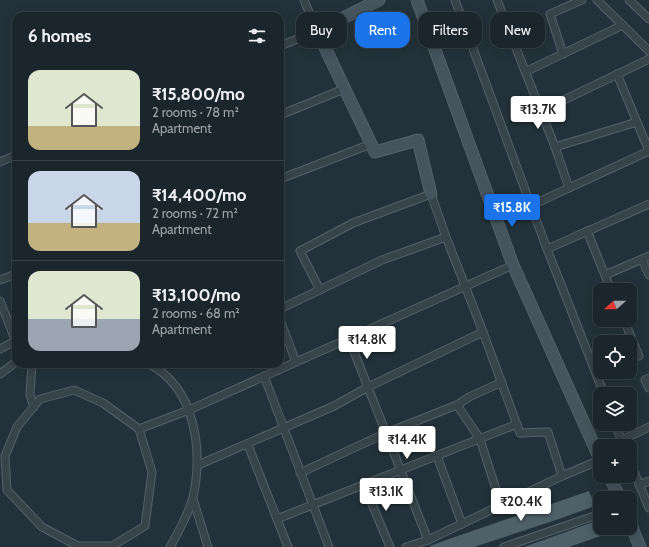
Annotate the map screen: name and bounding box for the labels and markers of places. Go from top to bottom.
pin: ₹13.7K [505,96,571,130]
pin: ₹15.8K [479,194,545,228]
pin: ₹14.8K [334,326,400,360]
pin: ₹14.4K [374,426,440,460]
pin: ₹13.1K [353,478,419,512]
pin: ₹20.4K [488,488,554,522]

